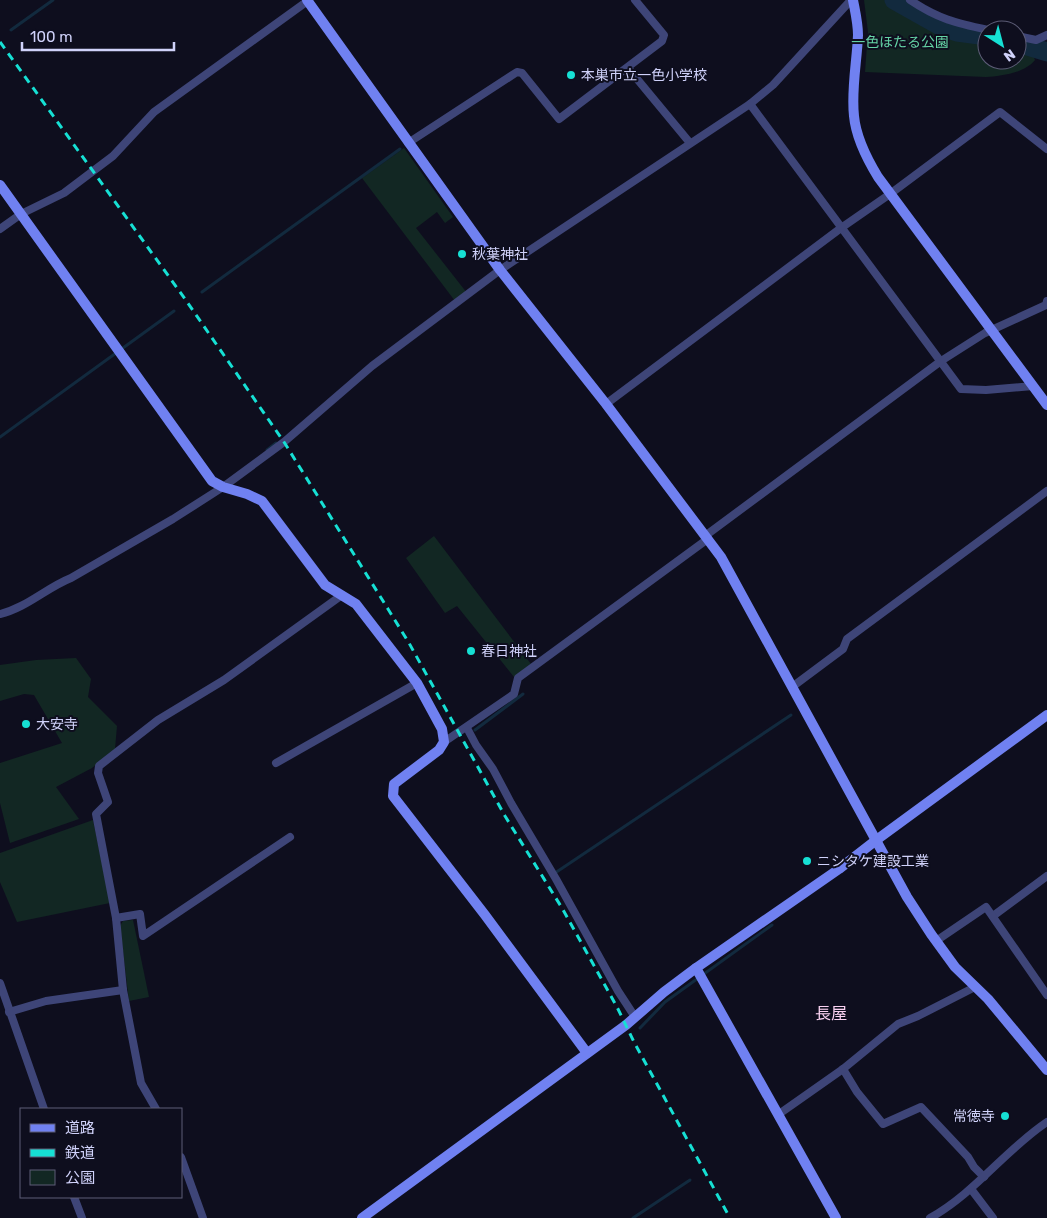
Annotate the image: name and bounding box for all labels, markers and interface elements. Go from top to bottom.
scale bar [22,20,175,52]
north arrow [977,20,1027,70]
text: 100 m [30,28,72,46]
park label: 一色ほたる公園 [851,34,949,51]
text: N [1000,45,1018,65]
place label: 本巣市立一色小学校 [581,67,707,84]
marker: 本巣市立一色小学校 [565,69,577,81]
place label: 秋葉神社 [472,246,528,263]
marker: 秋葉神社 [456,248,468,260]
place label: 春日神社 [481,643,537,660]
marker: 春日神社 [465,645,477,657]
place label: 大安寺 [36,716,78,733]
marker: 大安寺 [20,718,32,730]
place label: ニシタケ建設工業 [817,853,929,870]
marker: ニシタケ建設工業 [801,855,813,867]
district label: 長屋 [815,1004,847,1023]
legend [20,1108,182,1198]
place label: 常徳寺 [953,1108,995,1125]
marker: 常徳寺 [999,1110,1011,1122]
text: 道路 [65,1119,95,1137]
text: 鉄道 [65,1144,95,1162]
text: 公園 [65,1169,95,1187]

